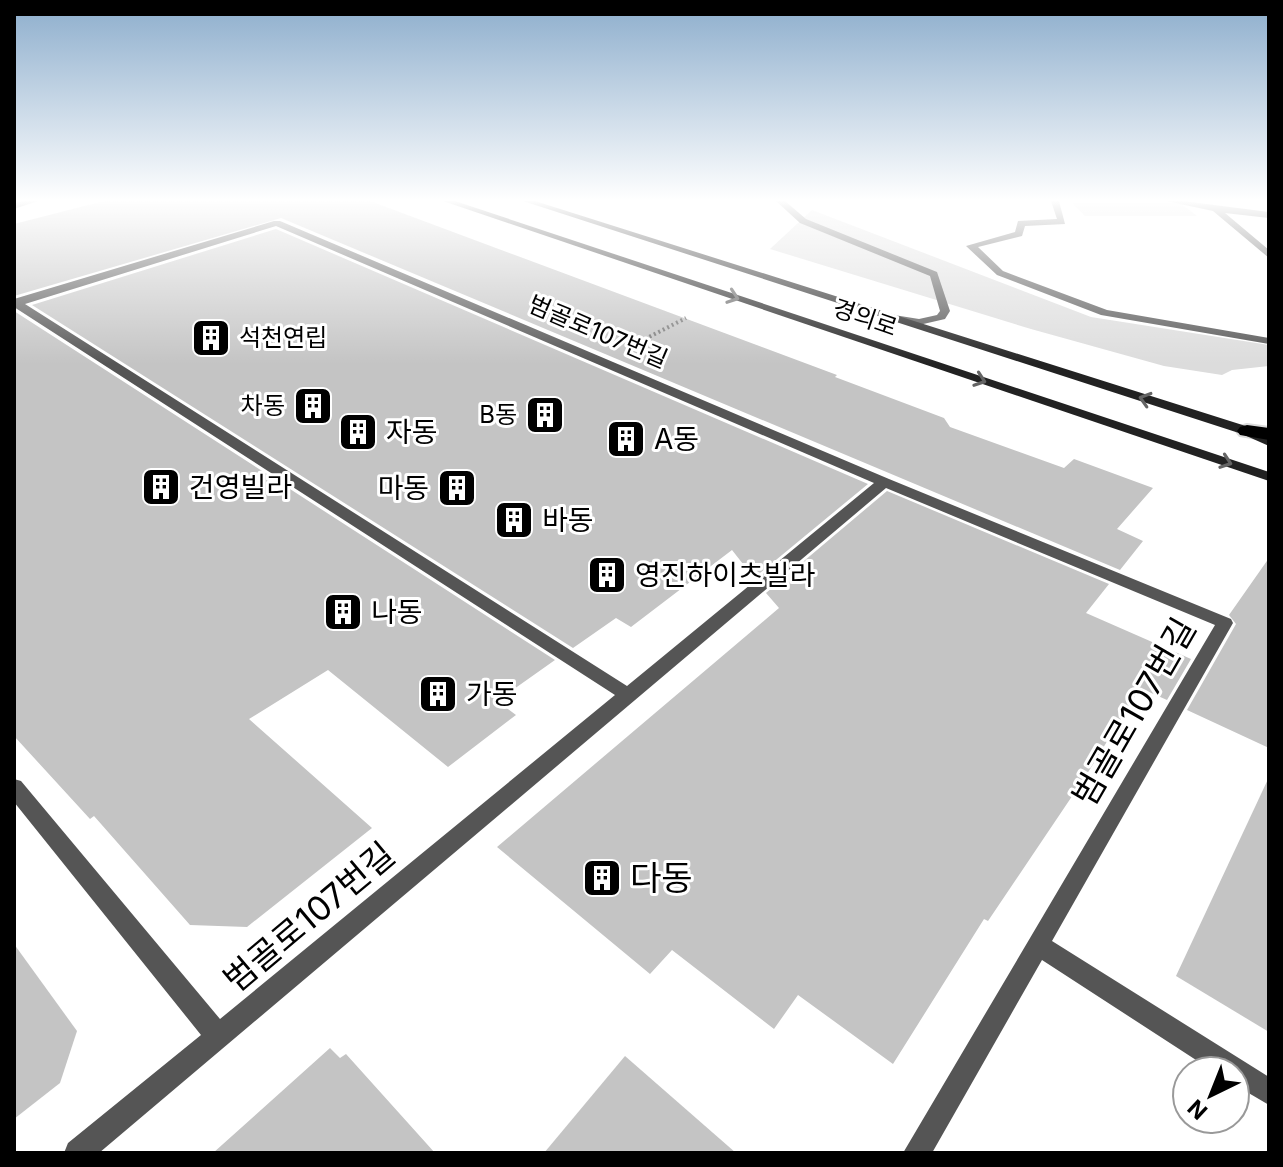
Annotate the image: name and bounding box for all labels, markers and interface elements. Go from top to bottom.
one-way arrow [726,287,740,303]
street label: 범골로107번길 [524,289,672,374]
street label: 경의로 [829,293,901,342]
building icon: 석천연립 [190,317,232,359]
place label: 석천연립 [239,323,327,352]
one-way arrow [972,370,986,386]
building icon: 차동 [292,385,334,427]
place label: 차동 [241,391,285,420]
one-way arrow [1139,393,1153,409]
building icon: B동 [524,394,566,436]
place label: B동 [479,400,517,429]
building icon: 자동 [337,411,379,453]
place label: 자동 [386,415,438,449]
building icon: A동 [605,418,647,460]
place label: A동 [654,422,699,456]
one-way arrow [1219,453,1233,469]
building icon: 건영빌라 [140,466,182,508]
building icon: 마동 [436,467,478,509]
place label: 건영빌라 [189,470,292,504]
place label: 마동 [377,471,429,505]
building icon: 바동 [493,499,535,541]
place label: 바동 [542,503,594,537]
building icon: 영진하이츠빌라 [586,554,628,596]
place label: 영진하이츠빌라 [635,558,816,592]
building icon: 나동 [322,591,364,633]
place label: 나동 [371,595,423,629]
street label: 범골로107번길 [1063,610,1204,813]
building icon: 가동 [417,673,459,715]
place label: 가동 [466,677,518,711]
street label: 범골로107번길 [215,833,402,1000]
building icon: 다동 [581,857,623,899]
place label: 다동 [630,857,693,898]
north arrow [1171,1055,1251,1135]
text: N [1182,1094,1212,1125]

